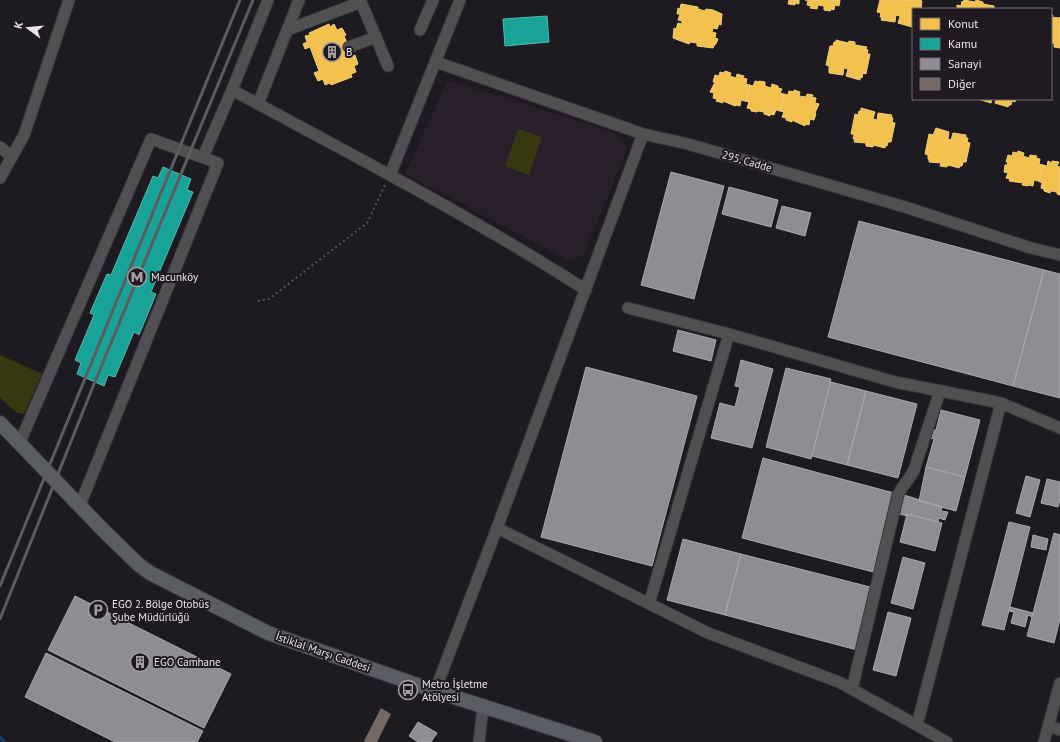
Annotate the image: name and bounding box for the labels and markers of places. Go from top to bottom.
building icon: B [321,41,343,63]
place label: B [346,45,352,59]
metro station icon: Macunköy [126,266,148,288]
place label: Macunköy [151,270,199,284]
place label: EGO 2. Bölge Otobüs Şube Müdürlüğü [112,597,209,624]
parking icon: EGO 2. Bölge Otobüs Şube Müdürlüğü [87,599,109,621]
building icon: EGO Camhane [129,651,151,673]
place label: EGO Camhane [154,655,221,669]
place label: Metro İşletme Atölyesi [422,677,488,704]
bus stop icon: Metro İşletme Atölyesi [397,679,419,701]

